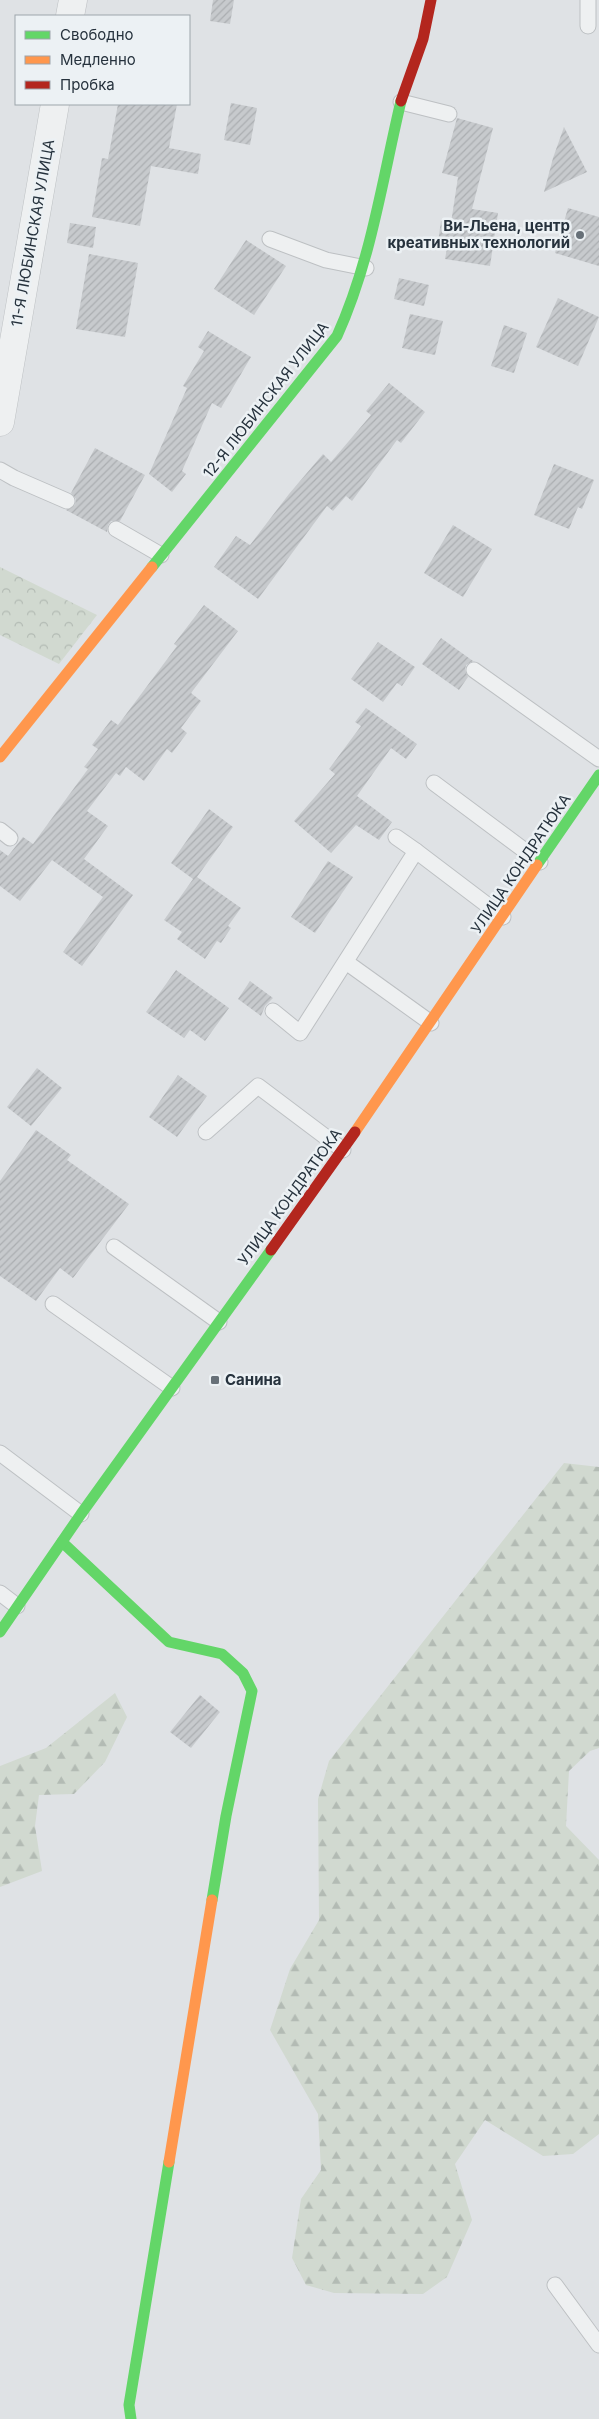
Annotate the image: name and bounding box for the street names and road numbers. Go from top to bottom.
street label: 11-Я ЛЮБИНСКАЯ УЛИЦА [7,138,58,328]
street label: 12-Я ЛЮБИНСКАЯ УЛИЦА [199,318,332,482]
street label: УЛИЦА КОНДРАТЮКА [467,790,575,937]
street label: УЛИЦА КОНДРАТЮКА [234,1125,346,1269]

